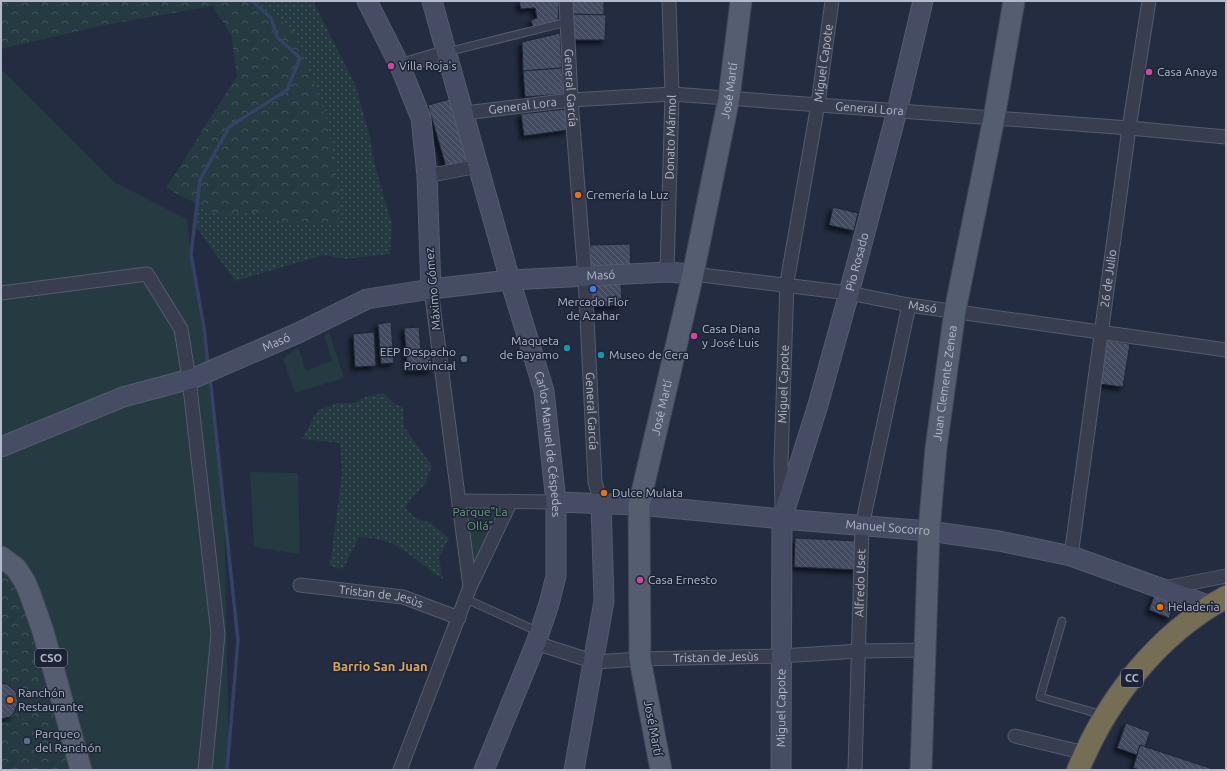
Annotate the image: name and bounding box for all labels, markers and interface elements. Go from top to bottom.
street label: Miguel Capote [811,23,835,103]
street label: General García [562,49,580,127]
place label: Villa Roja's [399,59,457,72]
marker: Villa Roja's [386,61,396,71]
street label: José Martí [718,61,739,120]
place label: Casa Anaya [1157,65,1217,78]
marker: Casa Anaya [1144,67,1154,77]
street label: Donato Mármol [663,94,678,180]
street label: General Lora [488,95,557,116]
street label: General Lora [835,99,904,117]
place label: Cremería la Luz [586,188,669,201]
marker: Cremería la Luz [573,190,583,200]
street label: Pio Rosado [843,231,871,292]
street label: Máximo Gómez [422,247,443,331]
street label: 26 de Julio [1098,249,1118,308]
street label: Masó [586,268,616,282]
marker: Mercado Flor de Azahar [588,284,598,294]
place label: Mercado Flor de Azahar [557,295,629,322]
street label: Masó [907,298,938,315]
place label: Casa Diana y José Luis [702,322,760,349]
street label: Juan Clemente Zenea [930,324,959,442]
street label: Masó [260,330,292,354]
marker: Casa Diana y José Luis [689,331,699,341]
place label: Maqueta de Bayamo [500,334,559,361]
marker: Maqueta de Bayamo [562,343,572,353]
place label: EEP Despacho Provincial [380,345,456,372]
street label: Miguel Capote [775,345,791,424]
place label: Museo de Cera [609,348,689,361]
marker: Museo de Cera [596,350,606,360]
marker: EEP Despacho Provincial [459,354,469,364]
street label: Carlos Manuel de Céspedes [532,369,563,517]
street label: General García [584,372,600,450]
street label: José Martí [649,378,674,436]
place label: Dulce Mulata [612,486,683,499]
marker: Dulce Mulata [599,488,609,498]
park label: Parque"La Ollá" [452,505,508,532]
street label: Manuel Socorro [845,517,931,537]
street label: Alfredo Uset [852,548,867,617]
place label: Casa Ernesto [648,573,717,586]
marker: Casa Ernesto [635,575,645,585]
street label: Tristan de Jesùs [338,583,425,610]
place label: Heladeria [1168,600,1220,613]
marker: Heladeria [1155,602,1165,612]
road number: CSO [35,649,67,667]
street label: Tristan de Jesùs [673,649,759,664]
district label: Barrio San Juan [332,659,428,673]
street label: Miguel Capote [774,669,787,747]
road number: CC [1121,669,1143,687]
place label: Ranchón Restaurante [18,686,84,713]
marker: Ranchón Restaurante [5,695,15,705]
street label: José Martí [642,699,665,758]
place label: Parqueo del Ranchón [35,727,101,754]
marker: Parqueo del Ranchón [22,736,32,746]

